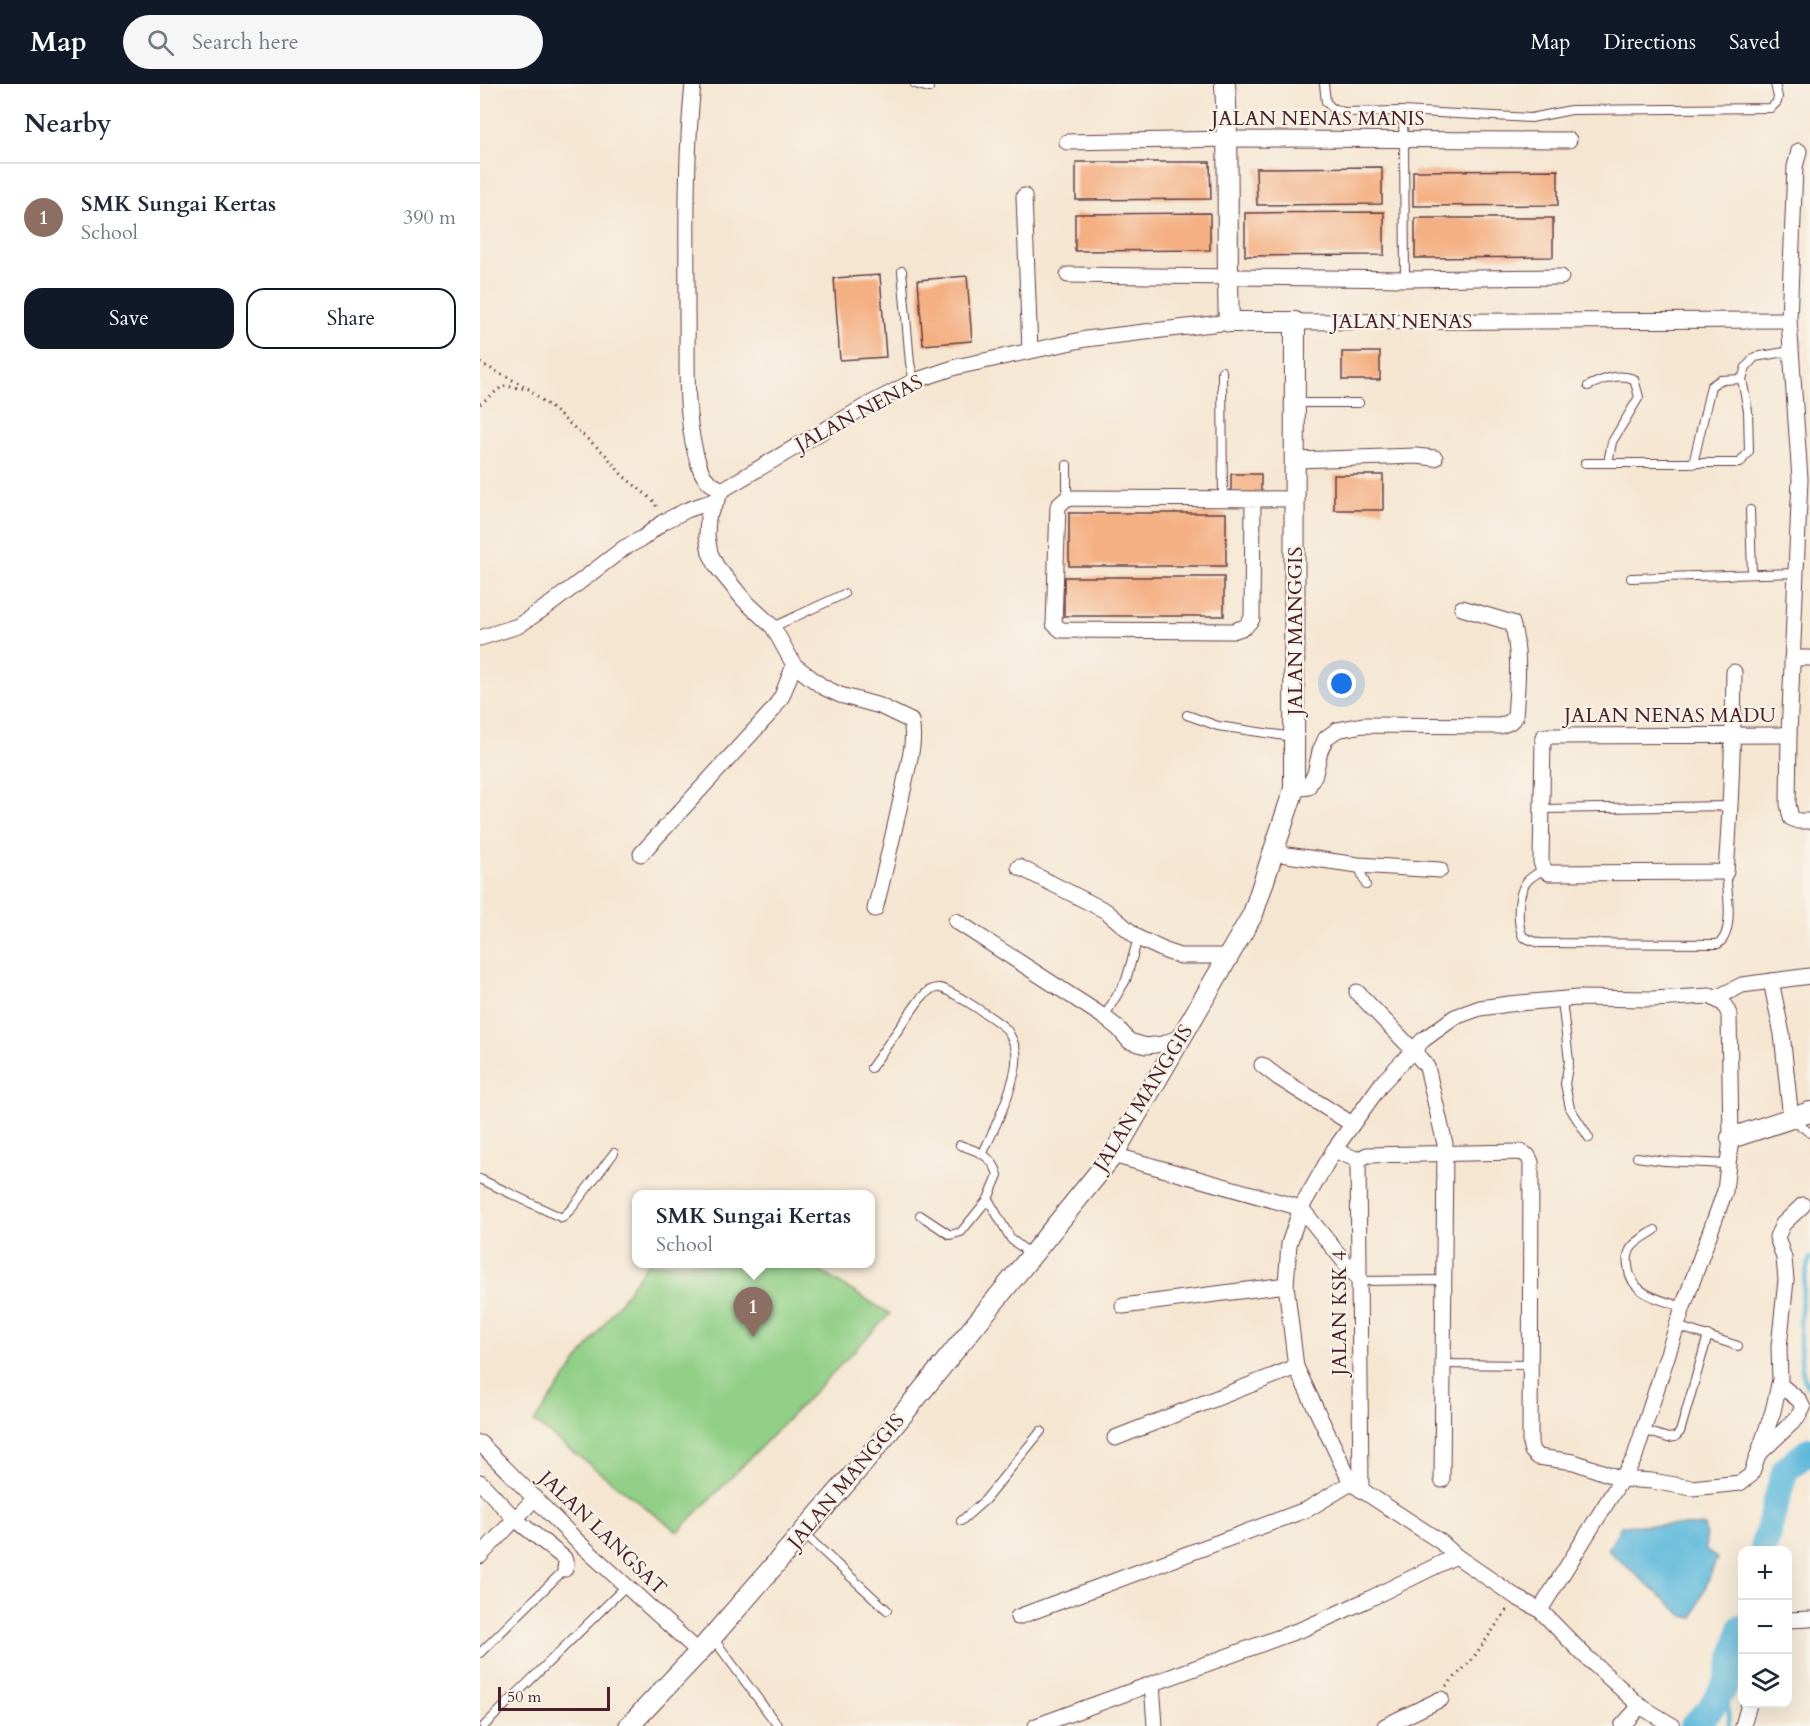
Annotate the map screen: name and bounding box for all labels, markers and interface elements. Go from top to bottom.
search box [123,15,543,69]
text: Map [30,23,87,61]
icon: search [144,26,177,59]
text: Search here [192,27,299,57]
text: Map [1530,28,1570,57]
text: Directions [1603,28,1696,57]
text: Saved [1729,28,1780,57]
street label: JALAN NENAS MANIS [1209,105,1424,132]
text: Nearby [24,106,112,141]
text: SMK Sungai Kertas [81,189,276,219]
text: 1 [38,204,49,231]
text: 390 m [403,204,456,231]
text: School [81,219,138,246]
button: Save [24,288,234,349]
button: Share [246,288,456,349]
street label: JALAN NENAS [1329,308,1472,335]
street label: JALAN NENAS [788,368,927,459]
street label: JALAN MANGGIS [1282,547,1309,718]
your location [1327,669,1356,698]
street label: JALAN NENAS MADU [1561,702,1776,729]
street label: JALAN MANGGIS [1085,1019,1199,1179]
popup [632,1190,875,1268]
text: SMK Sungai Kertas [656,1201,851,1231]
text: School [656,1231,713,1258]
street label: JALAN KSK 4 [1326,1250,1353,1379]
pin: 1 [734,1288,772,1337]
street label: JALAN MANGGIS [780,1408,910,1556]
street label: JALAN LANGSAT [531,1463,673,1601]
map controls [1738,1546,1792,1708]
button: + [1738,1546,1792,1600]
button: − [1738,1600,1792,1654]
button: layers [1738,1654,1792,1708]
scale bar [498,1684,610,1712]
text: 50 m [507,1686,541,1708]

